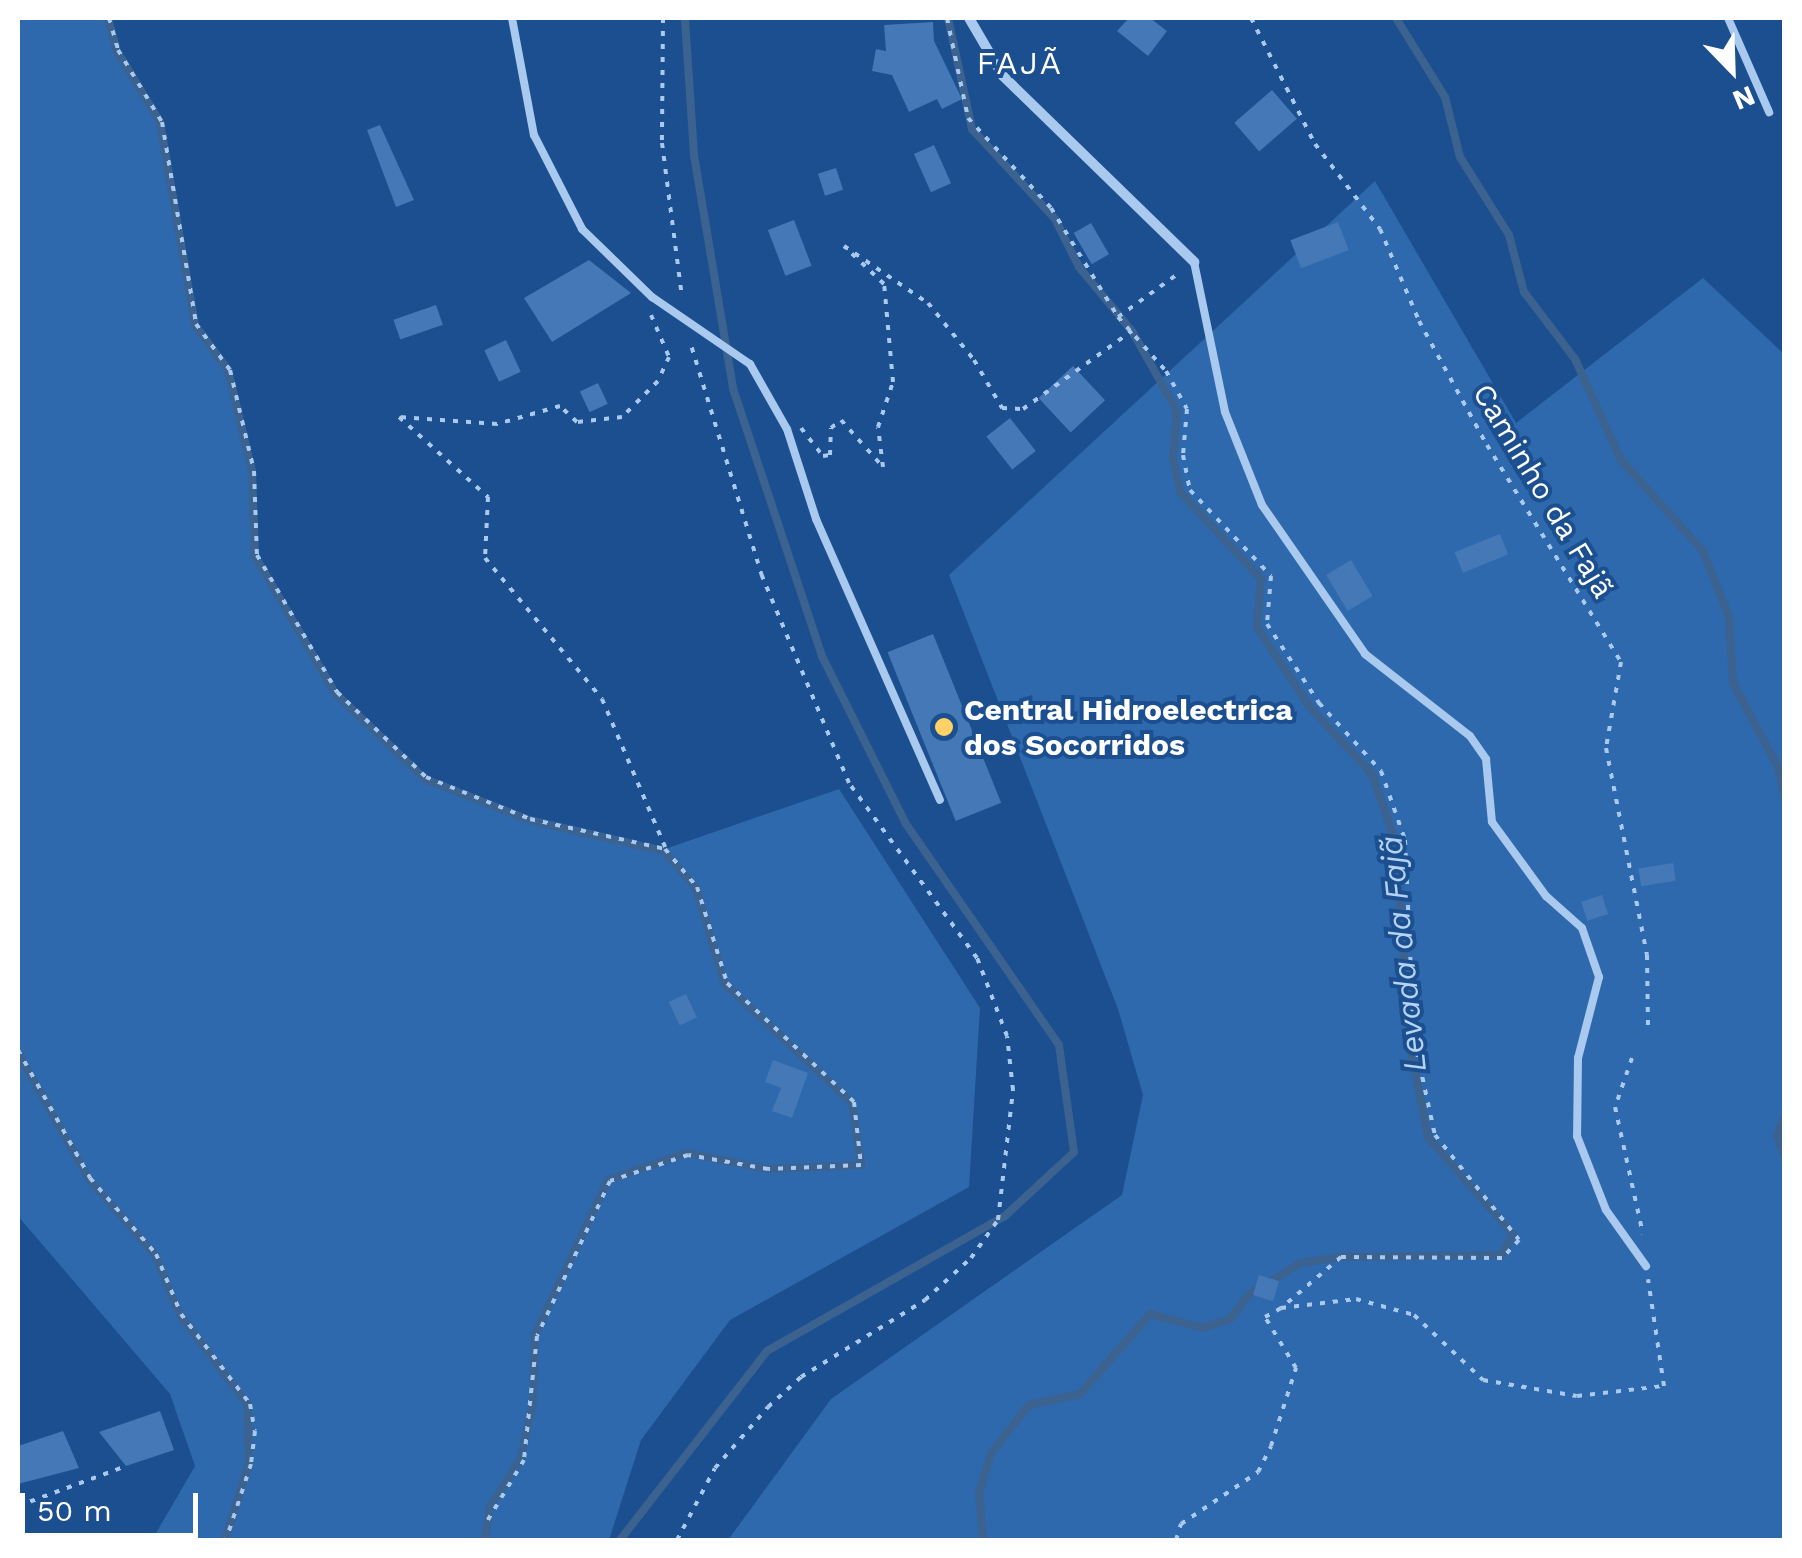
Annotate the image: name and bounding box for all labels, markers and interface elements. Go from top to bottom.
north arrow [1682,20,1782,120]
district label: FAJÃ [977,44,1063,82]
text: N [1728,79,1760,117]
street label: Caminho da Fajã [1465,377,1621,605]
place label: Central Hidroelectrica dos Socorridos [964,692,1293,762]
marker: Central Hidroelectrica dos Socorridos [933,716,955,738]
water label: Levada da Fajã [1372,834,1434,1074]
scale bar [25,1473,202,1535]
text: 50 m [37,1493,112,1528]

